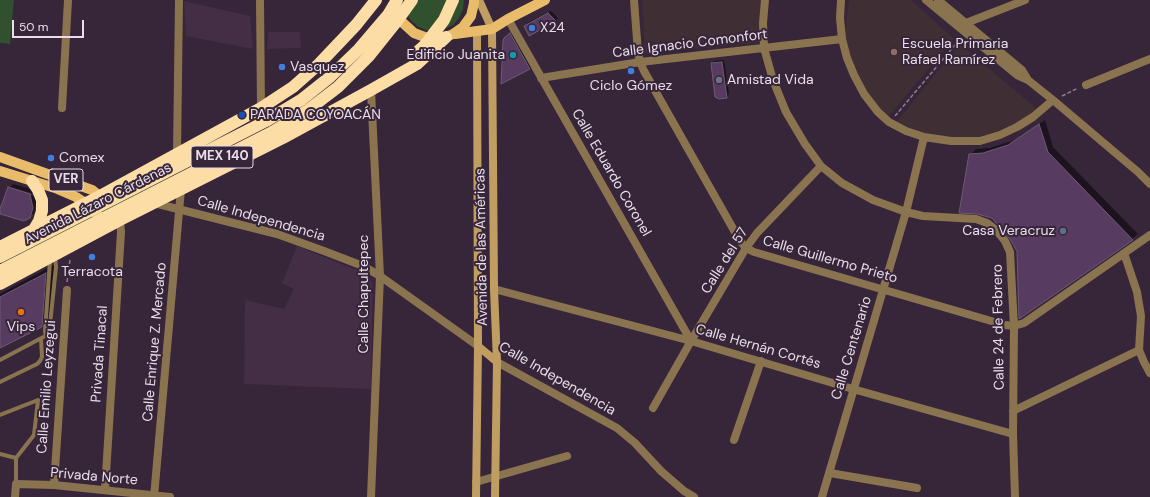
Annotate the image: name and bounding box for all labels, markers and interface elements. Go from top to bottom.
scale bar [14,12,86,38]
text: 50 m [19,19,48,35]
place label: X24 [540,20,565,36]
marker: X24 [527,23,537,33]
street label: Calle Ignacio Comonfort [611,26,769,62]
place label: Escuela Primaria Rafael Ramírez [902,36,1008,68]
place label: Edificio Juanita [407,47,505,63]
marker: Escuela Primaria Rafael Ramírez [889,47,899,57]
marker: Edificio Juanita [508,50,518,60]
place label: Vasquez [290,59,344,75]
marker: Vasquez [277,62,287,72]
marker: Ciclo Gómez [626,66,636,76]
place label: Amistad Vida [727,72,814,88]
marker: Amistad Vida [714,75,724,85]
place label: Ciclo Gómez [590,78,672,94]
street label: Calle Eduardo Coronel [568,106,654,240]
place label: PARADA COYOACÁN [250,107,381,123]
marker: PARADA COYOACÁN [237,110,247,120]
road number: MEX 140 [191,146,253,168]
place label: Comex [59,150,104,166]
marker: Comex [46,153,56,163]
street label: Avenida Lázaro Cárdenas [22,160,174,248]
street label: Avenida de las Américas [472,168,492,326]
road number: VER [49,169,83,191]
street label: Calle Independencia [195,193,327,245]
place label: Casa Veracruz [962,223,1055,239]
street label: Calle del 57 [698,225,752,297]
marker: Casa Veracruz [1058,226,1068,236]
street label: Calle Guillermo Prieto [761,233,899,287]
street label: Calle Chapultepec [356,234,372,354]
marker: Terracota [87,252,97,262]
street label: Calle Enrique Z. Mercado [140,262,170,422]
place label: Terracota [61,264,123,280]
street label: Calle 24 de Febrero [990,264,1008,390]
street label: Calle Centenario [828,294,876,402]
street label: Privada Tinacal [88,305,112,403]
marker: Vips [16,307,26,317]
place label: Vips [7,319,35,335]
street label: Calle Emilio Leyzegui [34,320,60,454]
street label: Calle Hernán Cortés [693,321,823,373]
street label: Calle Independencia [496,339,618,419]
street label: Privada Norte [50,465,138,489]

